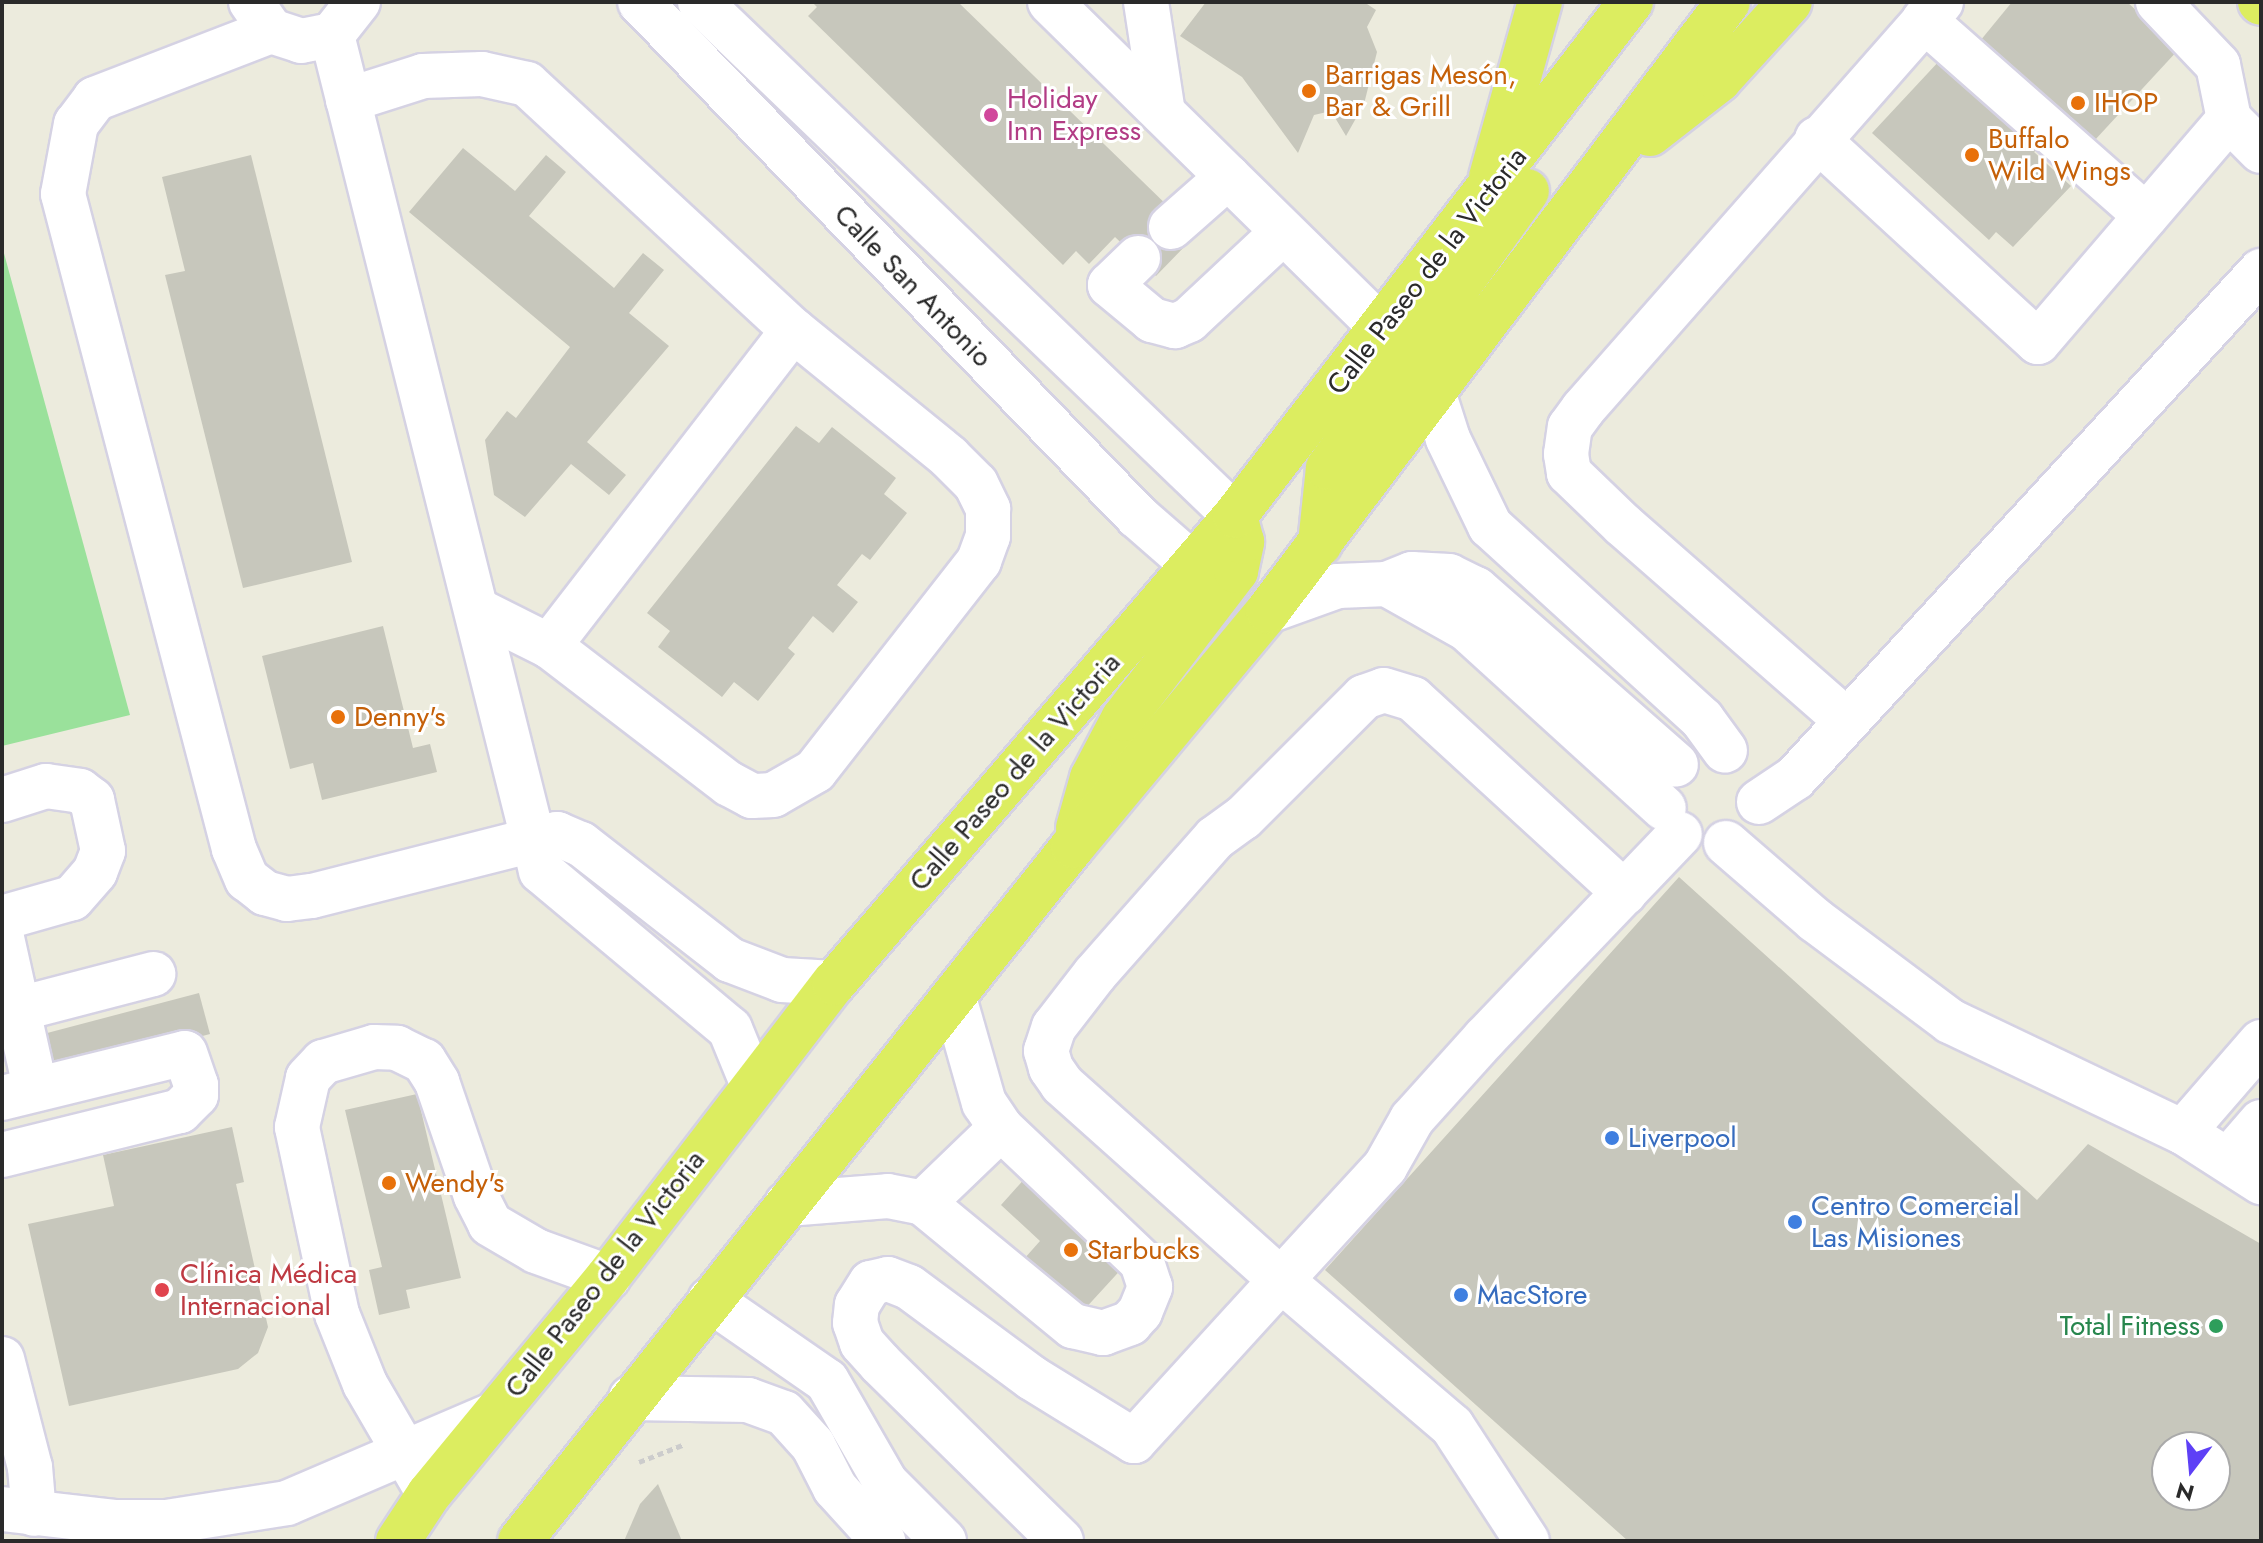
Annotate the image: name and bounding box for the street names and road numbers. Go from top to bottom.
street label: Calle Paseo de la Victoria [1320,141,1534,401]
street label: Calle San Antonio [827,198,999,374]
street label: Calle Paseo de la Victoria [903,646,1127,898]
street label: Calle Paseo de la Victoria [498,1144,712,1404]

